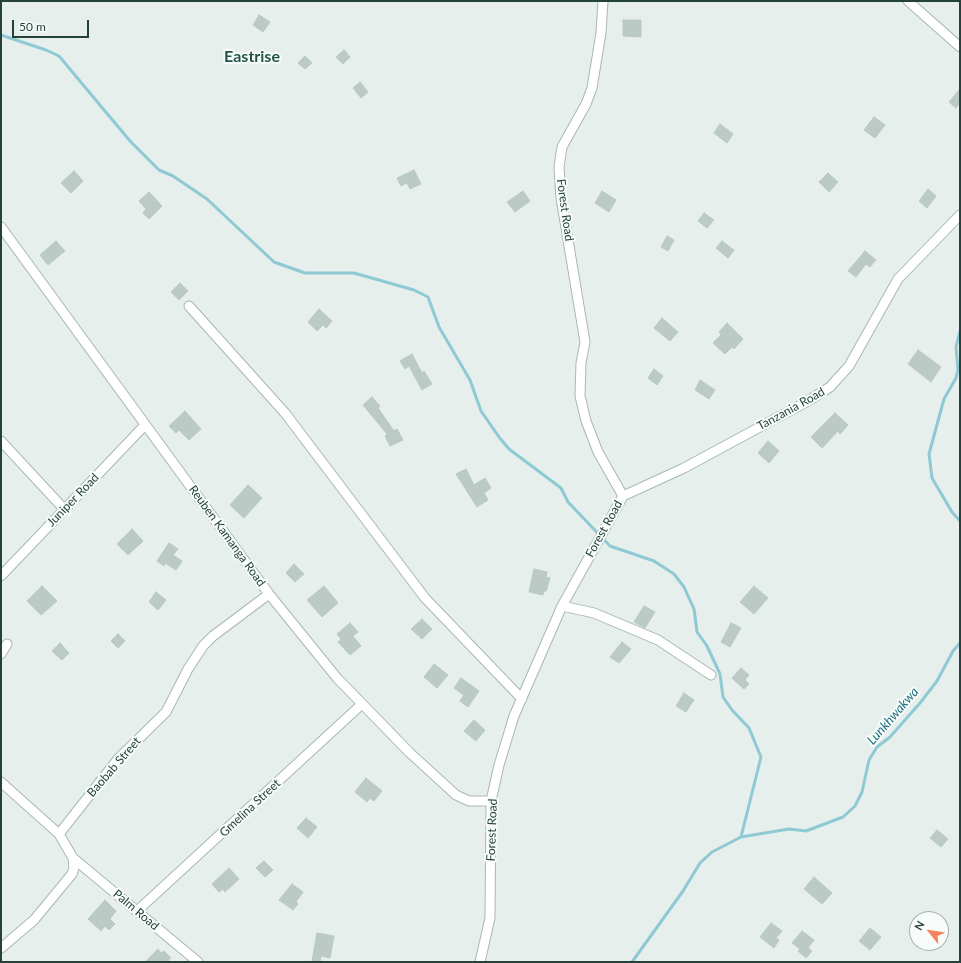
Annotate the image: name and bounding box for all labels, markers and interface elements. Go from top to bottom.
scale bar [14,12,91,38]
text: 50 m [19,19,46,34]
district label: Eastrise [224,47,280,67]
street label: Forest Road [554,178,576,242]
street label: Tanzania Road [755,385,827,433]
street label: Juniper Road [44,470,102,530]
street label: Reuben Kamanga Road [186,483,268,589]
street label: Forest Road [583,498,625,560]
water label: Lunkhwakwa [864,684,922,748]
street label: Baobab Street [84,734,144,800]
street label: Gmelina Street [217,776,283,840]
street label: Forest Road [484,798,500,862]
street label: Palm Road [110,887,162,933]
north arrow [909,911,949,951]
text: N [911,918,927,932]

